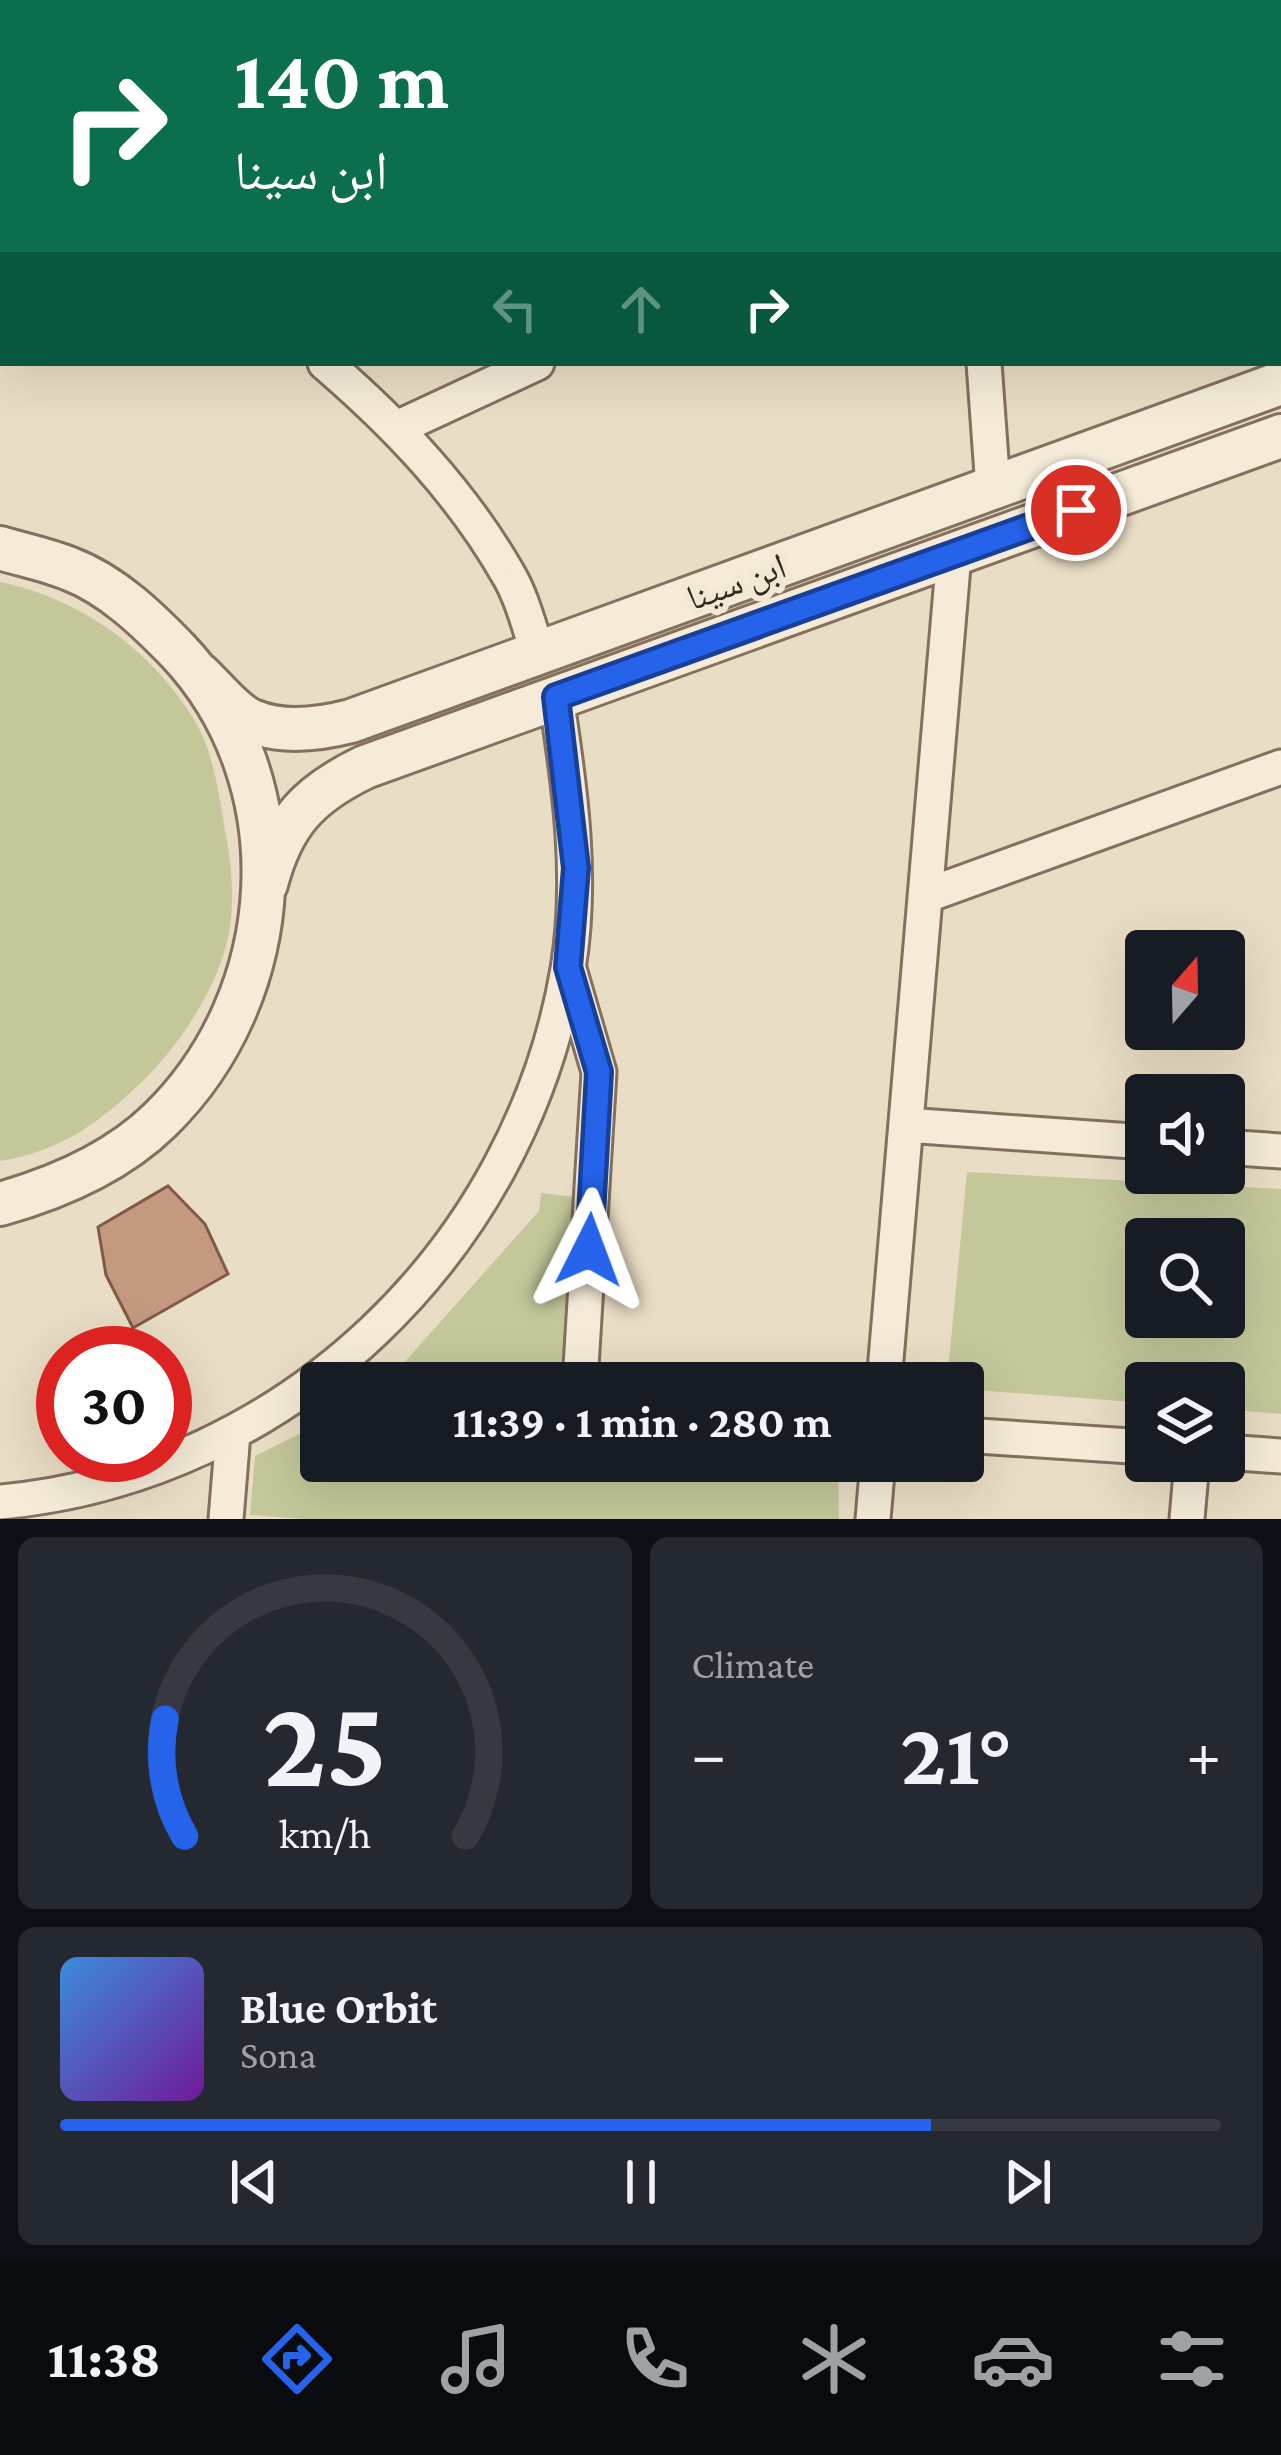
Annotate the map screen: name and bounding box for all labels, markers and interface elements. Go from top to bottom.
text: 140 m [234,33,449,126]
icon: right [36,48,192,204]
text: ابن سينا [234,141,388,201]
icon: left [482,276,548,342]
icon: ahead [608,276,674,342]
icon: right [734,276,800,342]
pin [1025,459,1127,561]
icon: arrive [1043,477,1109,543]
street label: ابن سينا [681,546,792,619]
north arrow [1125,930,1245,1050]
map controls [1125,930,1245,1482]
button: sound [1125,1074,1245,1194]
position arrow [526,1187,652,1313]
button: search [1125,1218,1245,1338]
speed limit sign: 30 [36,1326,192,1482]
button: layers [1125,1362,1245,1482]
text: 11:39 · 1 min · 280 m [452,1397,832,1447]
text: Climate [692,1643,814,1686]
text: 25 [262,1673,387,1812]
text: 21° [900,1703,1012,1803]
text: − [692,1717,726,1790]
text: + [1186,1717,1221,1790]
text: km/h [279,1810,371,1857]
text: Blue Orbit [240,1983,437,2033]
text: Sona [240,2033,317,2076]
icon: previous [221,2149,287,2215]
icon: pause [608,2149,674,2215]
icon: next [995,2149,1061,2215]
icon: directions [255,2317,339,2401]
icon: music [434,2317,518,2401]
icon: phone [613,2317,697,2401]
icon: climate [792,2317,876,2401]
icon: car [971,2317,1055,2401]
icon: filters [1150,2317,1234,2401]
text: 11:38 [47,2329,161,2389]

